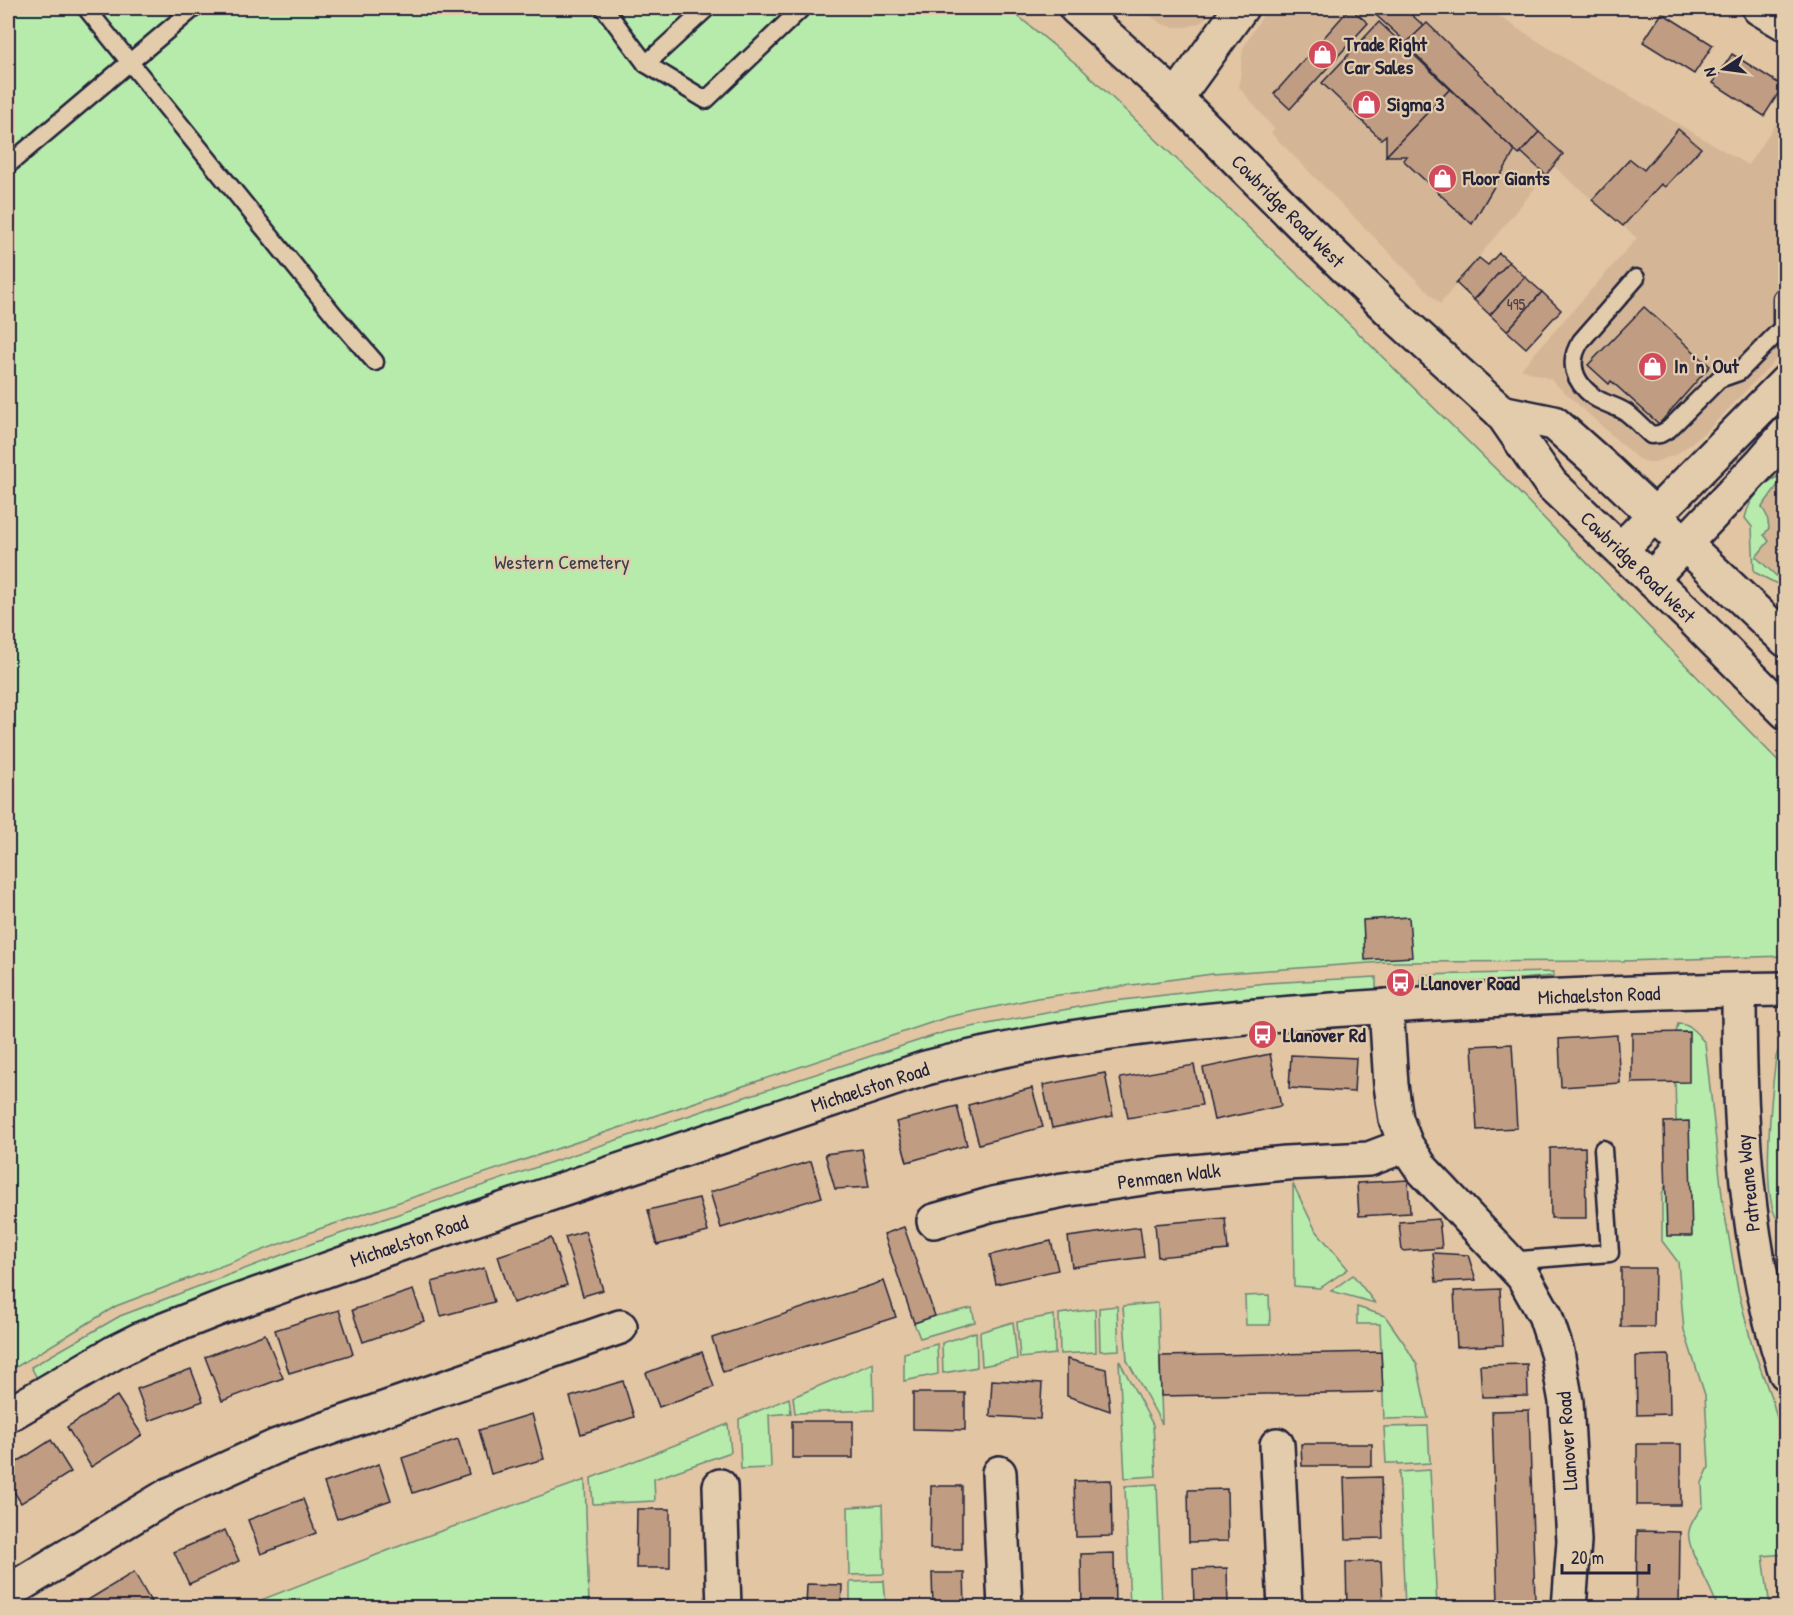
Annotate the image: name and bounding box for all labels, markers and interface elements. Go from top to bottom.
place label: Trade Right Car Sales [1343,30,1428,80]
shop icon: Trade Right Car Sales [1307,39,1339,71]
north arrow [1694,39,1754,99]
text: N [1698,65,1721,79]
shop icon: Sigma 3 [1350,88,1382,120]
place label: Sigma 3 [1387,90,1445,118]
street label: Cowbridge Road West [1226,148,1352,274]
shop icon: Floor Giants [1426,162,1458,194]
place label: Floor Giants [1462,164,1550,191]
house number: 495 [1507,293,1526,315]
shop icon: In 'n' Out [1637,350,1669,382]
place label: In 'n' Out [1674,352,1740,379]
street label: Cowbridge Road West [1575,505,1703,629]
park label: Western Cemetery [494,548,630,575]
bus stop icon: Llanover Road [1384,967,1416,999]
place label: Llanover Road [1421,969,1520,996]
street label: Michaelston Road [1537,979,1661,1010]
bus stop icon: Llanover Rd [1246,1019,1278,1051]
place label: Llanover Rd [1283,1021,1366,1048]
street label: Michaelston Road [807,1055,933,1118]
street label: Patreane Way [1729,1133,1766,1233]
street label: Penmaen Walk [1116,1156,1222,1195]
street label: Michaelston Road [346,1208,471,1273]
street label: Llanover Road [1550,1391,1583,1491]
scale bar [1562,1537,1649,1575]
text: 20 m [1571,1545,1604,1570]

